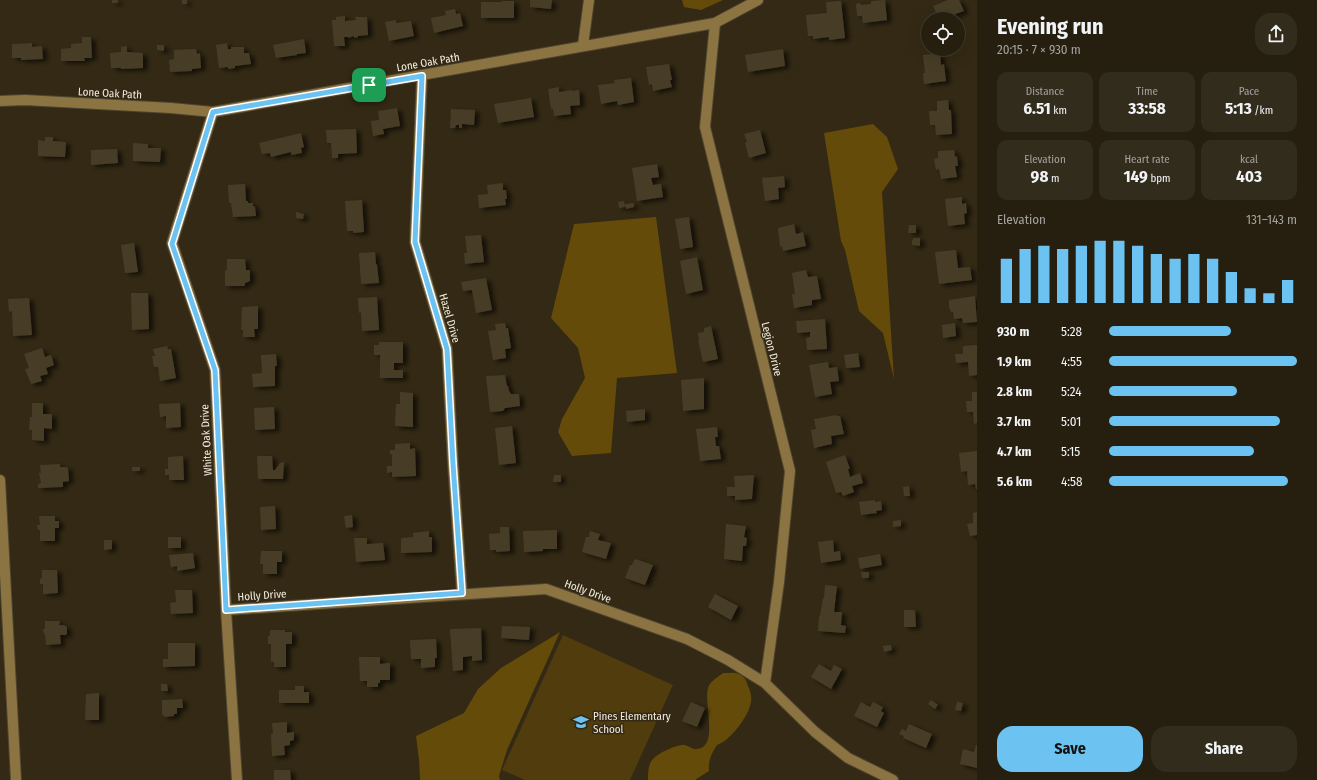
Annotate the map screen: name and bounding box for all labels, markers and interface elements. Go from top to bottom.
map controls [921,12,965,56]
button: locate [921,12,965,56]
text: Evening run [997,13,1104,40]
button: share [1255,13,1297,55]
text: 20:15 · 7 × 930 m [997,42,1081,57]
street label: Lone Oak Path [395,51,461,74]
pin [352,68,386,102]
icon: arrive [358,74,380,96]
street label: Lone Oak Path [78,85,142,102]
text: Distance [1026,85,1064,98]
text: Time [1136,85,1158,98]
text: Pace [1239,85,1259,98]
text: 6.51 [1023,98,1051,119]
text: 33:58 [1128,98,1166,119]
text: 5:13 [1225,98,1252,119]
text: km [1051,104,1067,117]
text: /km [1252,104,1273,117]
text: Elevation [1024,153,1066,166]
text: Heart rate [1124,153,1170,166]
text: kcal [1240,153,1258,166]
text: 98 [1031,166,1048,187]
text: 149 [1123,166,1148,187]
text: 403 [1236,166,1262,187]
text: m [1048,172,1059,185]
text: bpm [1148,172,1171,185]
text: Elevation [997,212,1046,227]
text: 131–143 m [1246,212,1297,227]
street label: Hazel Drive [436,292,463,344]
street label: Legion Drive [758,321,785,378]
text: 930 m [997,324,1029,339]
text: 5:28 [1061,324,1082,339]
text: 1.9 km [997,354,1031,369]
text: 4:55 [1061,354,1082,369]
text: 2.8 km [997,384,1032,399]
text: 5:24 [1061,384,1082,399]
street label: White Oak Drive [198,404,215,476]
text: 3.7 km [997,414,1031,429]
text: 5:01 [1061,414,1081,429]
text: 4.7 km [997,444,1031,459]
text: 5:15 [1061,444,1080,459]
text: 5.6 km [997,474,1032,489]
text: 4:58 [1061,474,1083,489]
street label: Holly Drive [563,577,613,606]
street label: Holly Drive [237,587,287,604]
place label: Pines Elementary School [593,710,671,736]
school or university icon: Pines Elementary School [572,713,590,731]
button: Save [997,726,1143,772]
button: Share [1151,726,1297,772]

